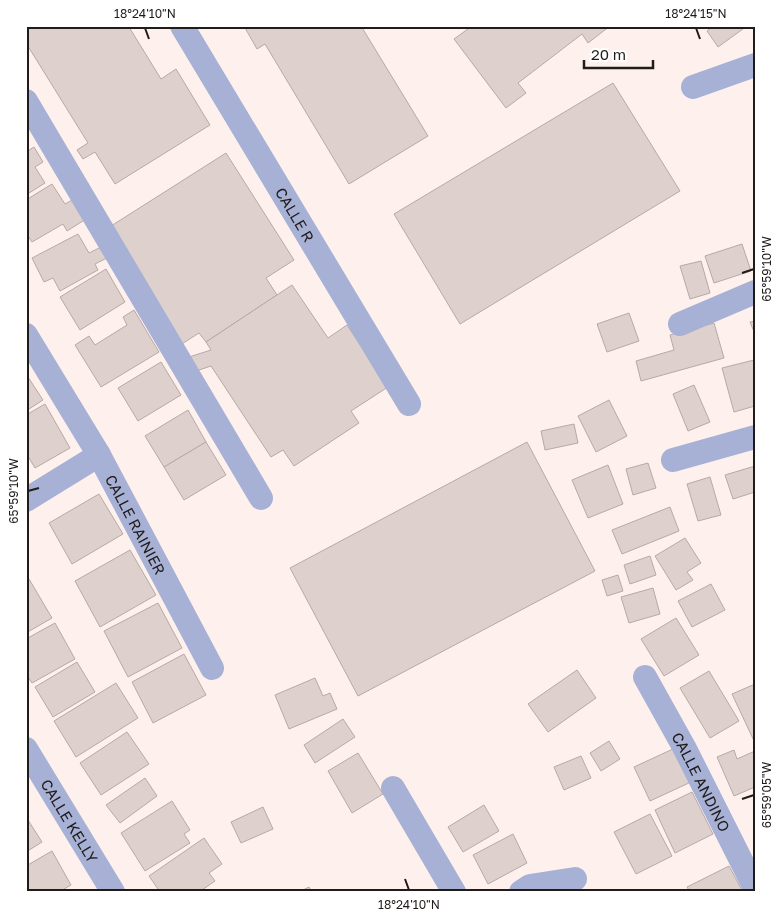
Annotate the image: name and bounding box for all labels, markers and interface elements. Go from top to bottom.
text: 18°24'10"N [114,6,176,21]
text: 18°24'15"N [665,6,727,21]
scale bar [584,38,652,70]
text: 20 m [591,45,626,63]
street label: CALLE R [272,184,318,245]
text: 65°59'10"W [759,236,774,302]
text: 65°59'10"W [6,458,21,524]
street label: CALLE RAINIER [102,471,170,577]
street label: CALLE ANDINO [668,729,734,835]
text: 65°59'05"W [759,761,774,828]
street label: CALLE KELLY [37,776,102,866]
text: 18°24'10"N [378,897,440,912]

